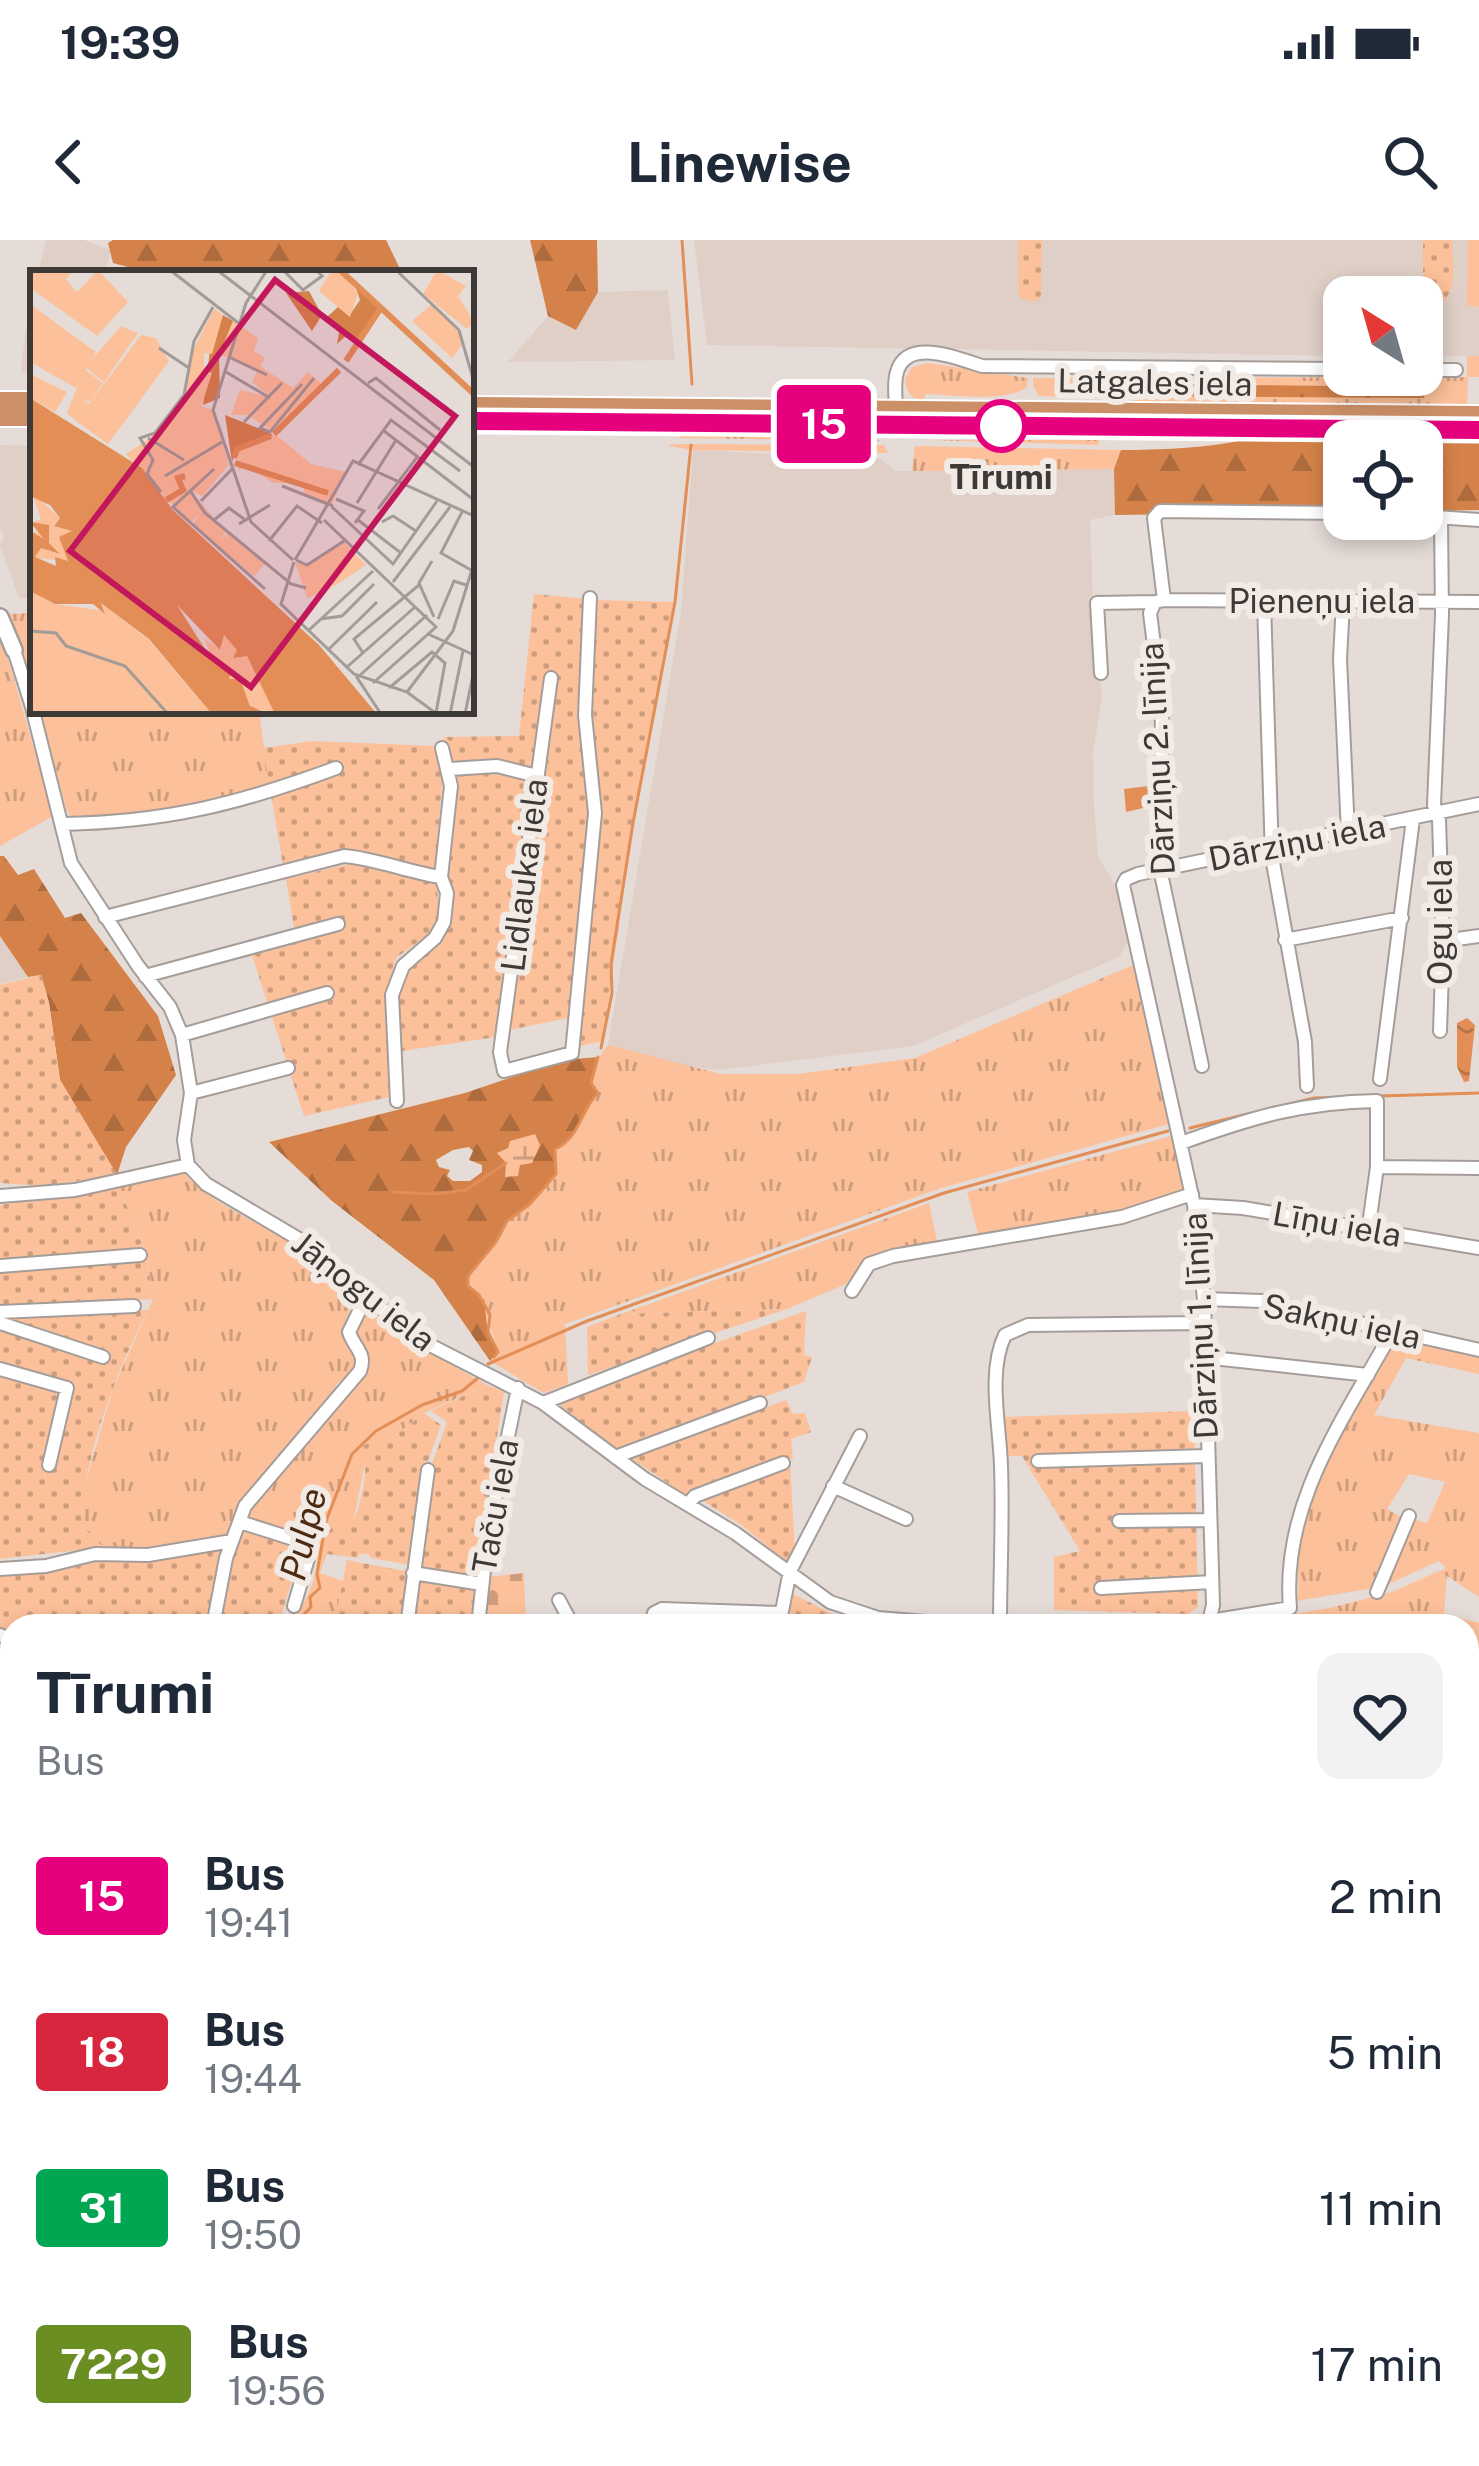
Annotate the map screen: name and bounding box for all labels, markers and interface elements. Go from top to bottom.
text: 19:39 [60,16,180,69]
icon: back [36,129,102,195]
icon: search [1377,129,1443,195]
text: Linewise [627,131,852,194]
inset map [30,270,474,714]
north arrow [1323,276,1443,396]
map controls [1323,276,1443,540]
street label: Latgales iela [1057,361,1253,403]
line badge: 15 [770,385,878,463]
text: 15 [801,399,847,448]
marker: Tīrumi [976,401,1026,451]
button: locate [1323,420,1443,540]
place label: Tīrumi [949,458,1053,496]
street label: Pieneņu iela [1229,582,1415,620]
street label: Dārziņu 2. līnija [1132,642,1182,876]
street label: Lidlauka iela [493,776,555,974]
street label: Dārziņu iela [1205,806,1389,878]
street label: Ogu iela [1421,859,1459,985]
street label: Līņu iela [1270,1194,1404,1254]
street label: Dārziņu 1. līnija [1175,1212,1225,1440]
street label: Jāņogu iela [285,1223,443,1359]
street label: Sakņu iela [1260,1286,1424,1356]
street label: Taču iela [464,1436,526,1576]
water label: Pulpe [271,1484,335,1584]
button: heart [1317,1653,1443,1779]
text: Tīrumi [36,1659,214,1726]
text: Bus [36,1738,105,1784]
text: Bus [204,1847,285,1900]
text: 2 min [1329,1870,1443,1923]
text: 15 [79,1871,125,1920]
text: 19:41 [204,1900,293,1946]
text: Bus [204,2003,285,2056]
text: 5 min [1327,2026,1443,2079]
text: 18 [79,2027,125,2076]
text: 19:44 [204,2056,302,2102]
text: Bus [204,2159,285,2212]
text: 11 min [1319,2182,1443,2235]
text: 31 [79,2183,125,2232]
text: 19:50 [204,2212,302,2258]
text: Bus [227,2315,309,2368]
text: 17 min [1310,2338,1443,2391]
text: 7229 [60,2339,167,2388]
text: 19:56 [227,2368,326,2414]

